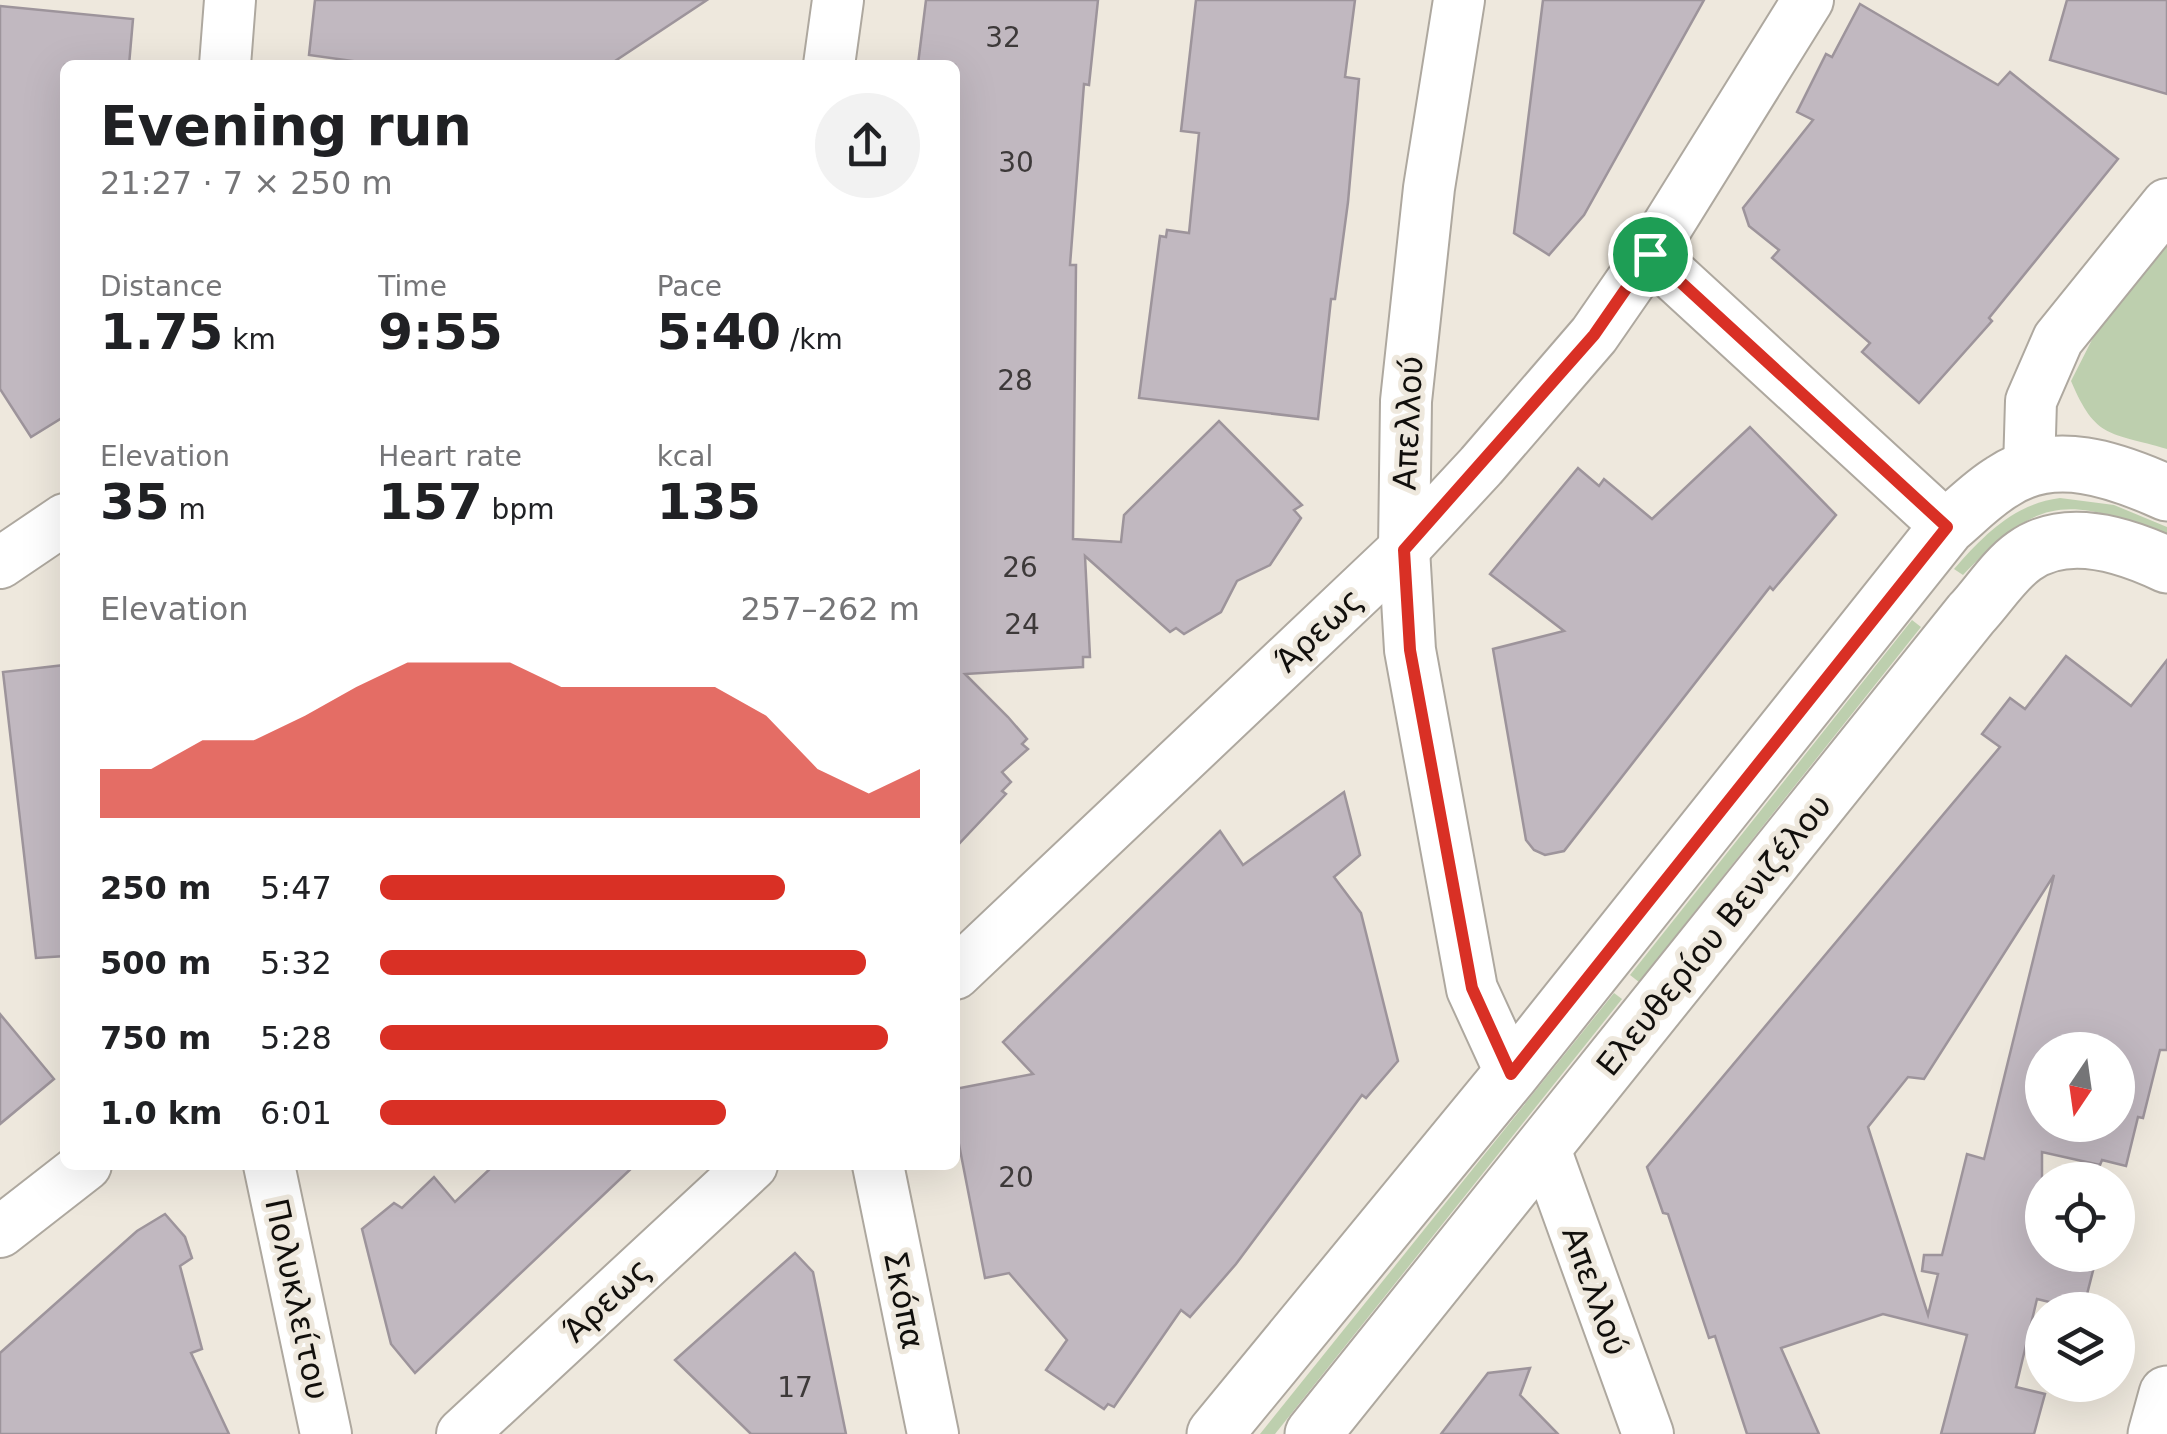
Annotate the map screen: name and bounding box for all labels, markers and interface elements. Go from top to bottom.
house number: 32 [985,21,1021,54]
button: share [815,93,920,198]
text: Evening run [100,94,472,158]
house number: 30 [998,146,1034,179]
text: 21:27 · 7 × 250 m [100,164,393,202]
pin [1608,212,1693,297]
icon: arrive [1623,227,1678,282]
text: Distance [100,270,222,303]
text: Time [378,270,447,303]
text: Pace [657,270,722,303]
text: 1.75 [100,303,223,361]
text: 9:55 [378,303,503,361]
text: 5:40 [657,303,781,361]
text: km [223,323,276,356]
text: /km [781,323,843,356]
street label: Απελλού [1386,355,1430,491]
house number: 28 [997,364,1033,397]
text: Elevation [100,440,230,473]
text: Heart rate [378,440,522,473]
text: kcal [657,440,713,473]
text: 35 [100,473,170,531]
text: 157 [378,473,483,531]
text: 135 [657,473,761,531]
text: m [170,493,206,526]
text: bpm [483,493,554,526]
house number: 26 [1002,551,1038,584]
street label: Άρεως [1268,580,1370,680]
text: Elevation [100,590,249,628]
text: 257–262 m [741,590,920,628]
house number: 24 [1004,608,1040,641]
street label: Ελευθερίου Βενιζέλου [1589,787,1839,1083]
text: 250 m [100,869,211,907]
text: 5:47 [260,869,332,907]
text: 500 m [100,944,211,982]
text: 5:32 [260,944,332,982]
text: 750 m [100,1019,211,1057]
text: 5:28 [260,1019,332,1057]
north arrow [2025,1032,2135,1142]
map controls [2025,1032,2135,1402]
text: 1.0 km [100,1094,222,1132]
text: 6:01 [260,1094,332,1132]
house number: 20 [998,1161,1034,1194]
button: locate [2025,1162,2135,1272]
street label: Πολυκλείτου [257,1195,337,1403]
street label: Απελλού [1554,1221,1636,1361]
street label: Σκόπα [876,1248,932,1352]
street label: Άρεως [556,1250,658,1350]
button: layers [2025,1292,2135,1402]
house number: 17 [777,1371,813,1404]

